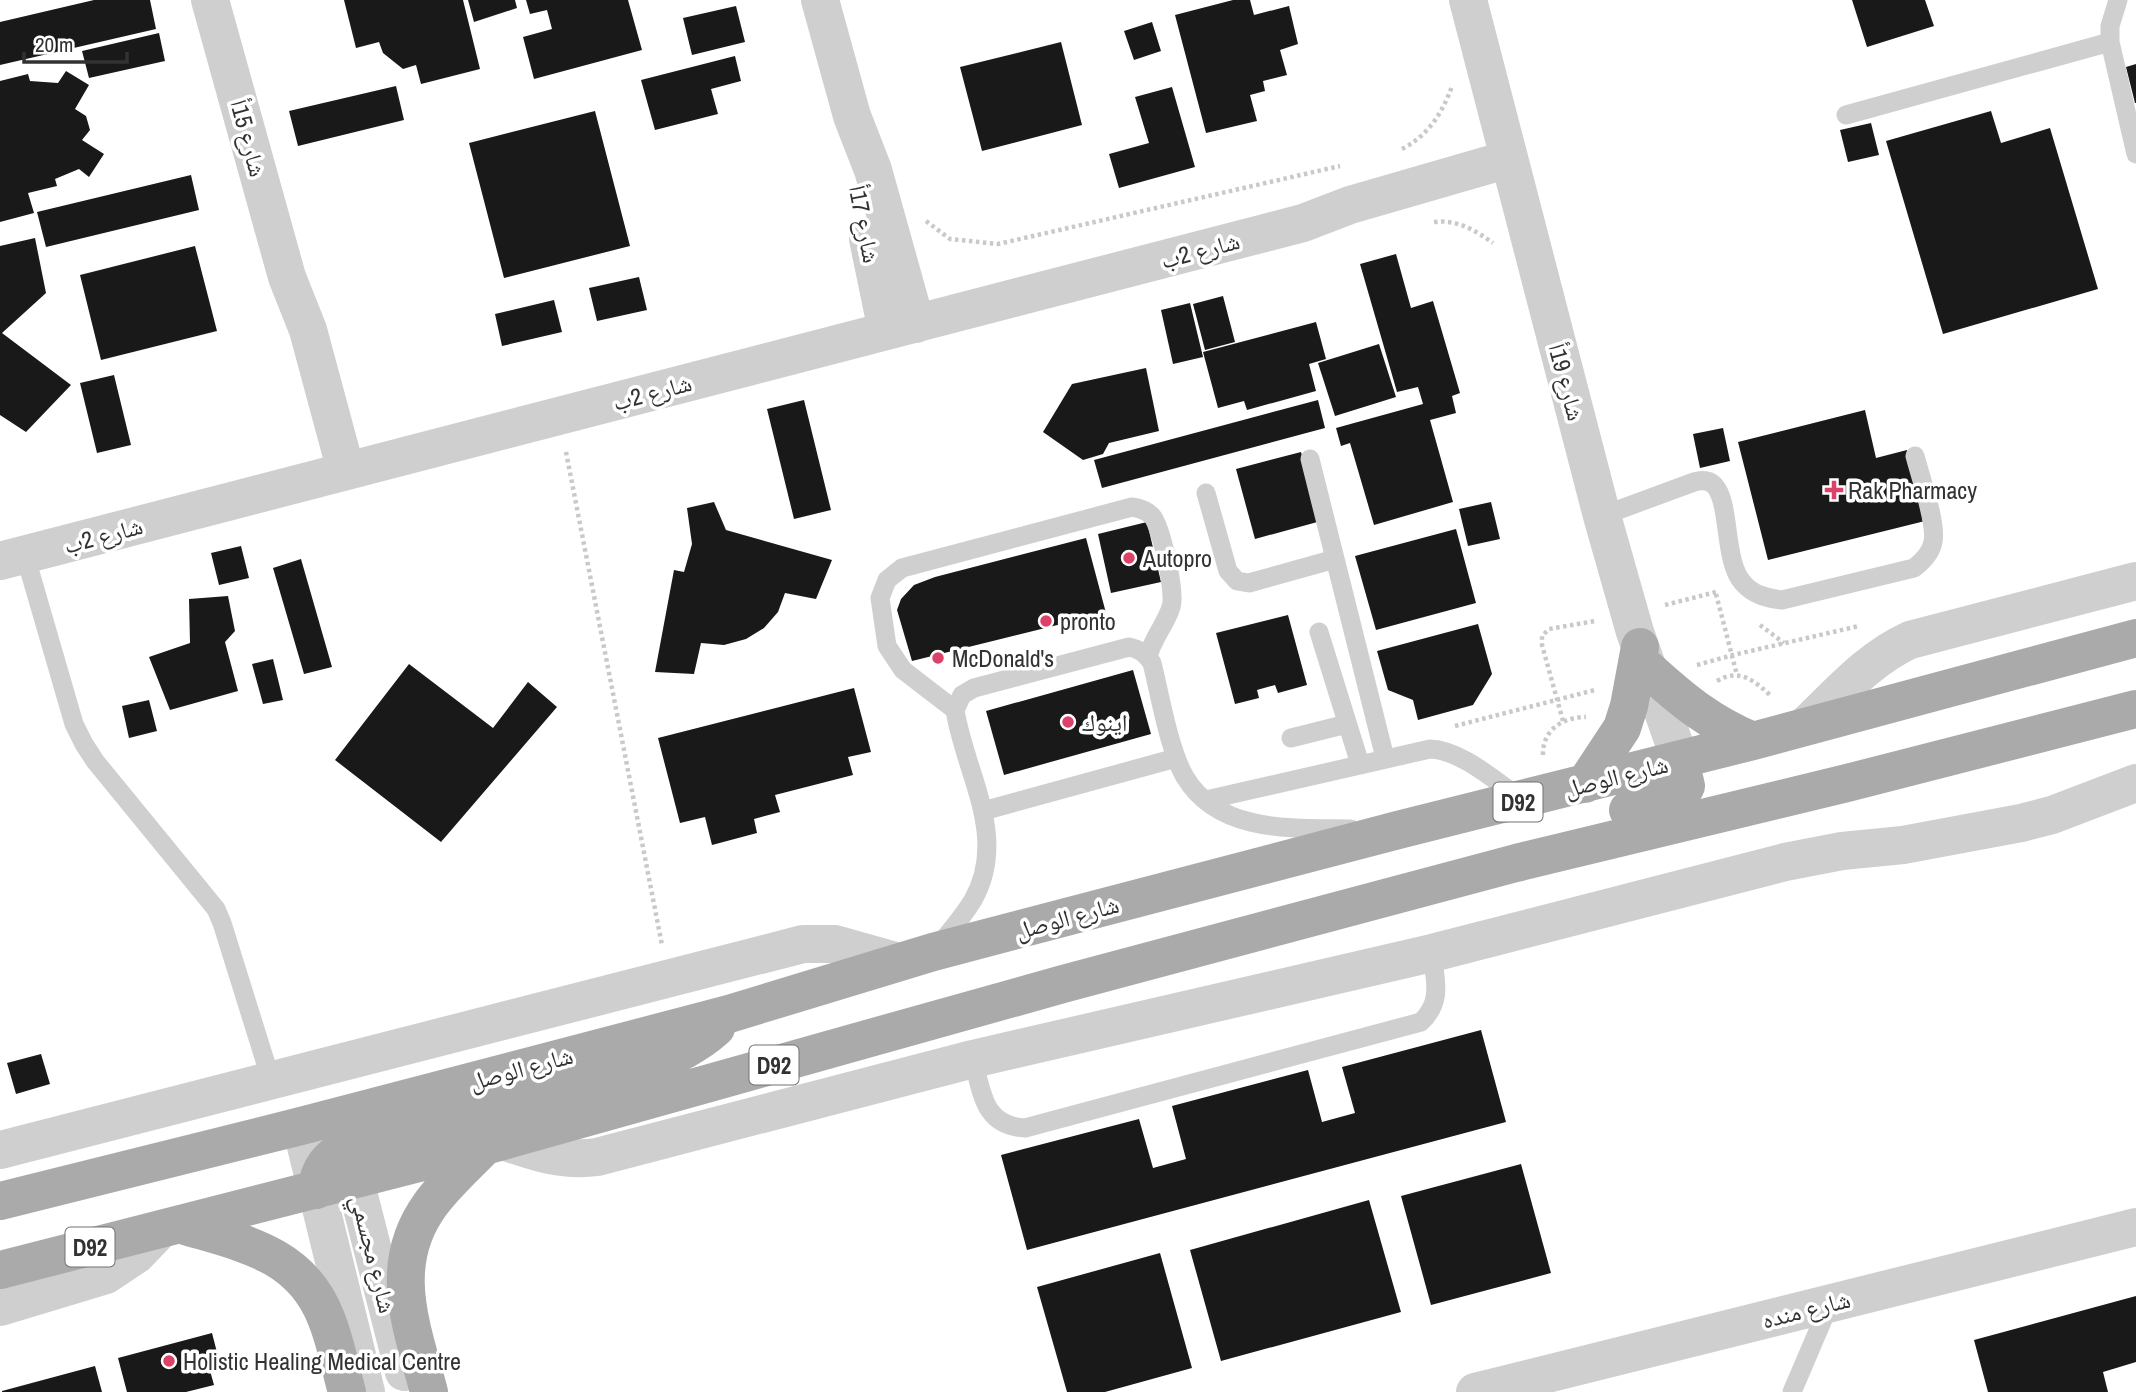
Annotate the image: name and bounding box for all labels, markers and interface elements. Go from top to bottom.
scale bar [24,21,128,65]
text: 20 m [35,30,73,59]
street label: شارع 15أ [223,96,275,180]
street label: شارع 17أ [842,182,888,266]
street label: شارع 2ب [1157,224,1243,276]
street label: شارع 19أ [1541,340,1593,424]
street label: شارع 2ب [609,366,695,418]
place label: Rak Pharmacy [1848,474,1977,506]
marker: Rak Pharmacy [1826,482,1842,498]
street label: شارع 2ب [60,509,146,561]
place label: Autopro [1142,542,1212,574]
marker: Autopro [1121,550,1137,566]
place label: pronto [1060,605,1116,637]
marker: pronto [1038,613,1054,629]
place label: McDonald's [952,642,1054,674]
marker: McDonald's [930,650,946,666]
place label: اينوك [1082,706,1128,738]
marker: اينوك [1060,714,1076,730]
street label: شارع الوصل [1561,748,1671,804]
road number: D92 [1494,782,1542,822]
street label: شارع الوصل [1012,888,1122,946]
street label: شارع الوصل [466,1039,576,1097]
road number: D92 [750,1046,798,1084]
street label: شارع مجسمي [340,1192,404,1317]
road number: D92 [66,1228,114,1266]
street label: شارع منده [1758,1283,1854,1335]
place label: Holistic Healing Medical Centre [183,1345,461,1377]
marker: Holistic Healing Medical Centre [161,1353,177,1369]

